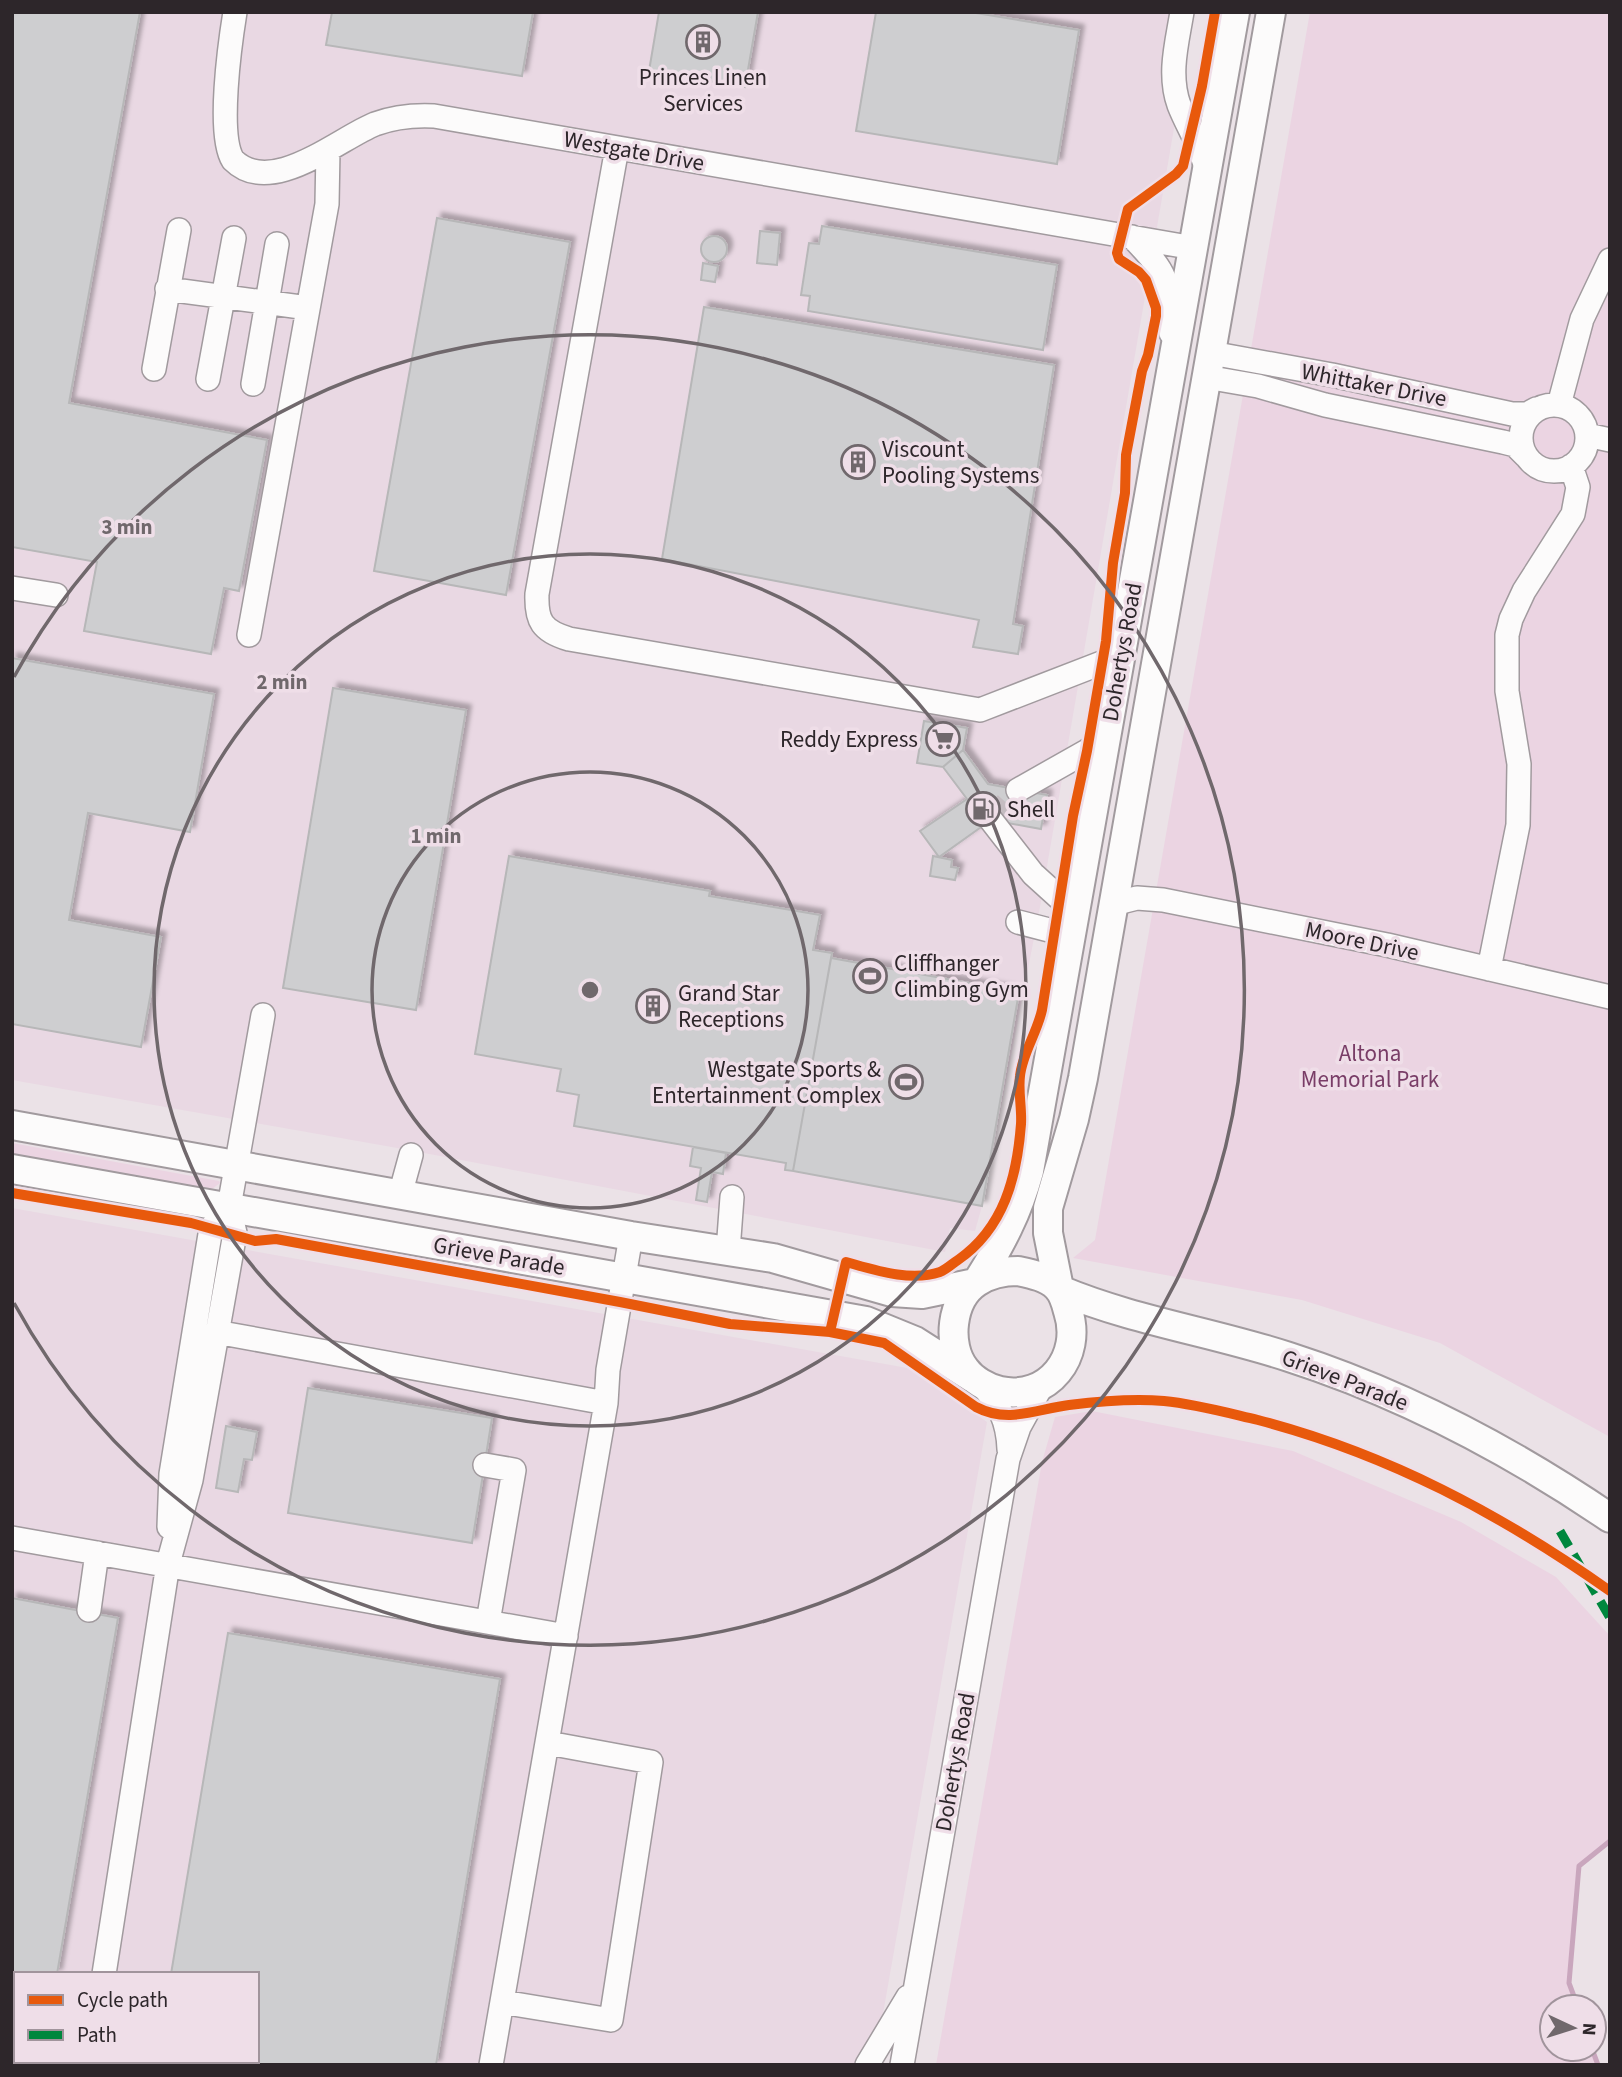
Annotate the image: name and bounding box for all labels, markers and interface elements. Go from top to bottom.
building icon: Princes Linen Services [684,23,722,61]
place label: Princes Linen Services [639,61,767,120]
street label: Westgate Drive [561,122,707,180]
street label: Whittaker Drive [1299,355,1449,415]
place label: Viscount Pooling Systems [882,433,1039,492]
building icon: Viscount Pooling Systems [839,443,877,481]
text: 3 min [101,512,153,542]
street label: Dohertys Road [1094,580,1150,724]
text: 2 min [256,667,308,697]
supermarket icon: Reddy Express [924,720,962,758]
place label: Reddy Express [780,723,918,756]
fuel station icon: Shell [964,790,1002,828]
place label: Shell [1007,793,1055,826]
text: 1 min [410,821,462,851]
street label: Moore Drive [1302,913,1422,969]
place label: Cliffhanger Climbing Gym [894,947,1029,1006]
sports icon: Cliffhanger Climbing Gym [851,957,889,995]
place label: Grand Star Receptions [678,977,784,1036]
centre of rings [578,978,602,1002]
building icon: Grand Star Receptions [634,987,672,1025]
park label: Altona Memorial Park [1301,1037,1440,1096]
place label: Westgate Sports & Entertainment Complex [652,1053,881,1112]
sports icon: Westgate Sports & Entertainment Complex [887,1063,925,1101]
street label: Grieve Parade [431,1228,567,1284]
street label: Grieve Parade [1277,1341,1413,1419]
street label: Dohertys Road [927,1690,983,1834]
legend [14,1972,259,2063]
text: Cycle path [77,1985,168,2015]
north arrow [1538,1993,1608,2063]
text: Path [77,2020,117,2050]
text: N [1575,2022,1602,2036]

